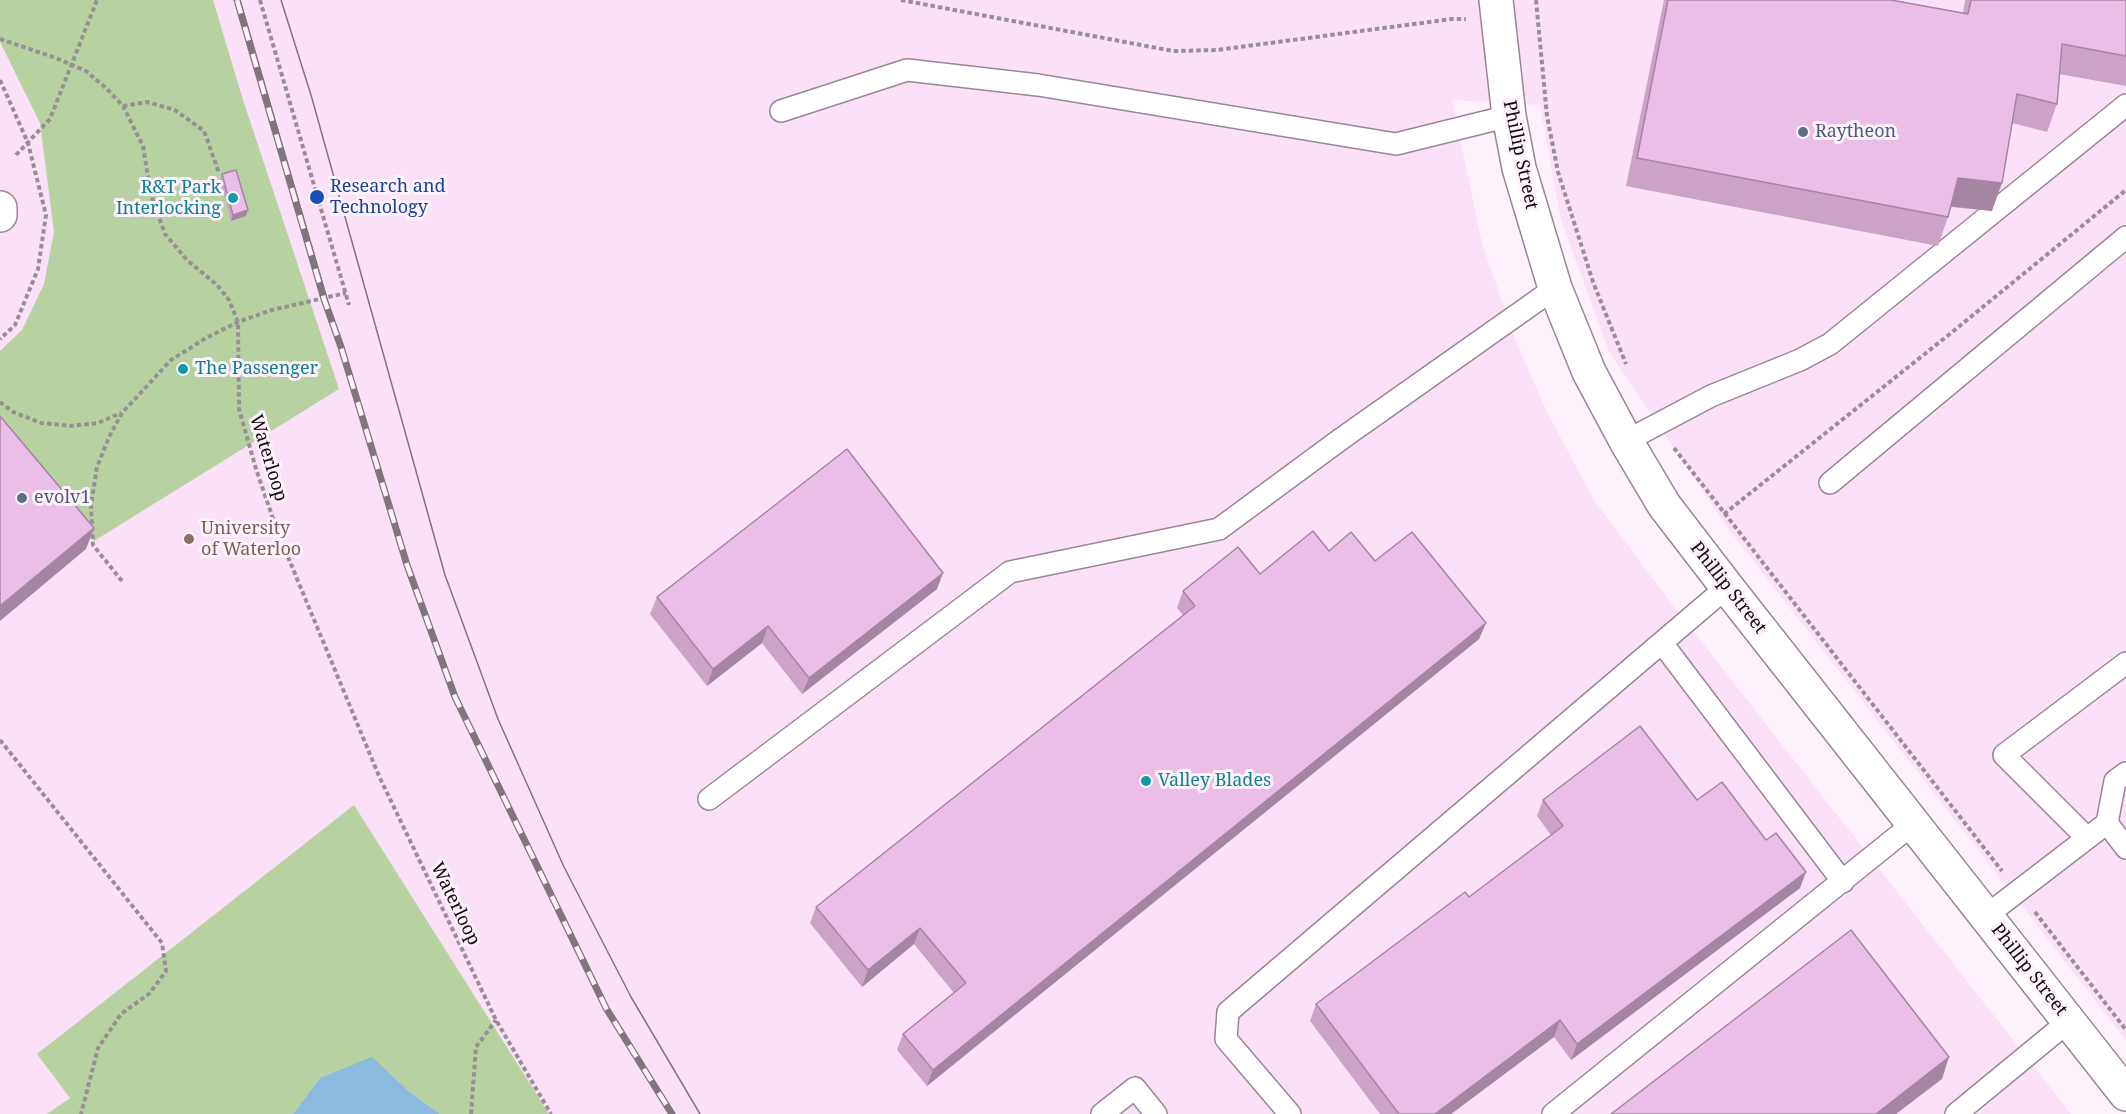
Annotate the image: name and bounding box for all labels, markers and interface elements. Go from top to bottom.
street label: Phillip Street [1498,99,1542,211]
place label: Raytheon [1815,121,1896,143]
marker: Raytheon [1796,125,1810,139]
place label: Research and Technology [330,176,446,219]
place label: R&T Park Interlocking [116,177,221,219]
marker: Research and Technology [308,188,326,206]
marker: R&T Park Interlocking [226,191,240,205]
place label: The Passenger [195,358,318,380]
marker: The Passenger [176,362,190,376]
street label: Waterloop [245,412,291,504]
place label: evolv1 [34,487,91,509]
marker: evolv1 [15,491,29,505]
place label: University of Waterloo [201,518,301,560]
marker: University of Waterloo [182,532,196,546]
street label: Phillip Street [1685,538,1771,638]
place label: Valley Blades [1158,770,1271,792]
marker: Valley Blades [1139,774,1153,788]
street label: Waterloop [426,859,484,949]
street label: Phillip Street [1986,920,2072,1020]

